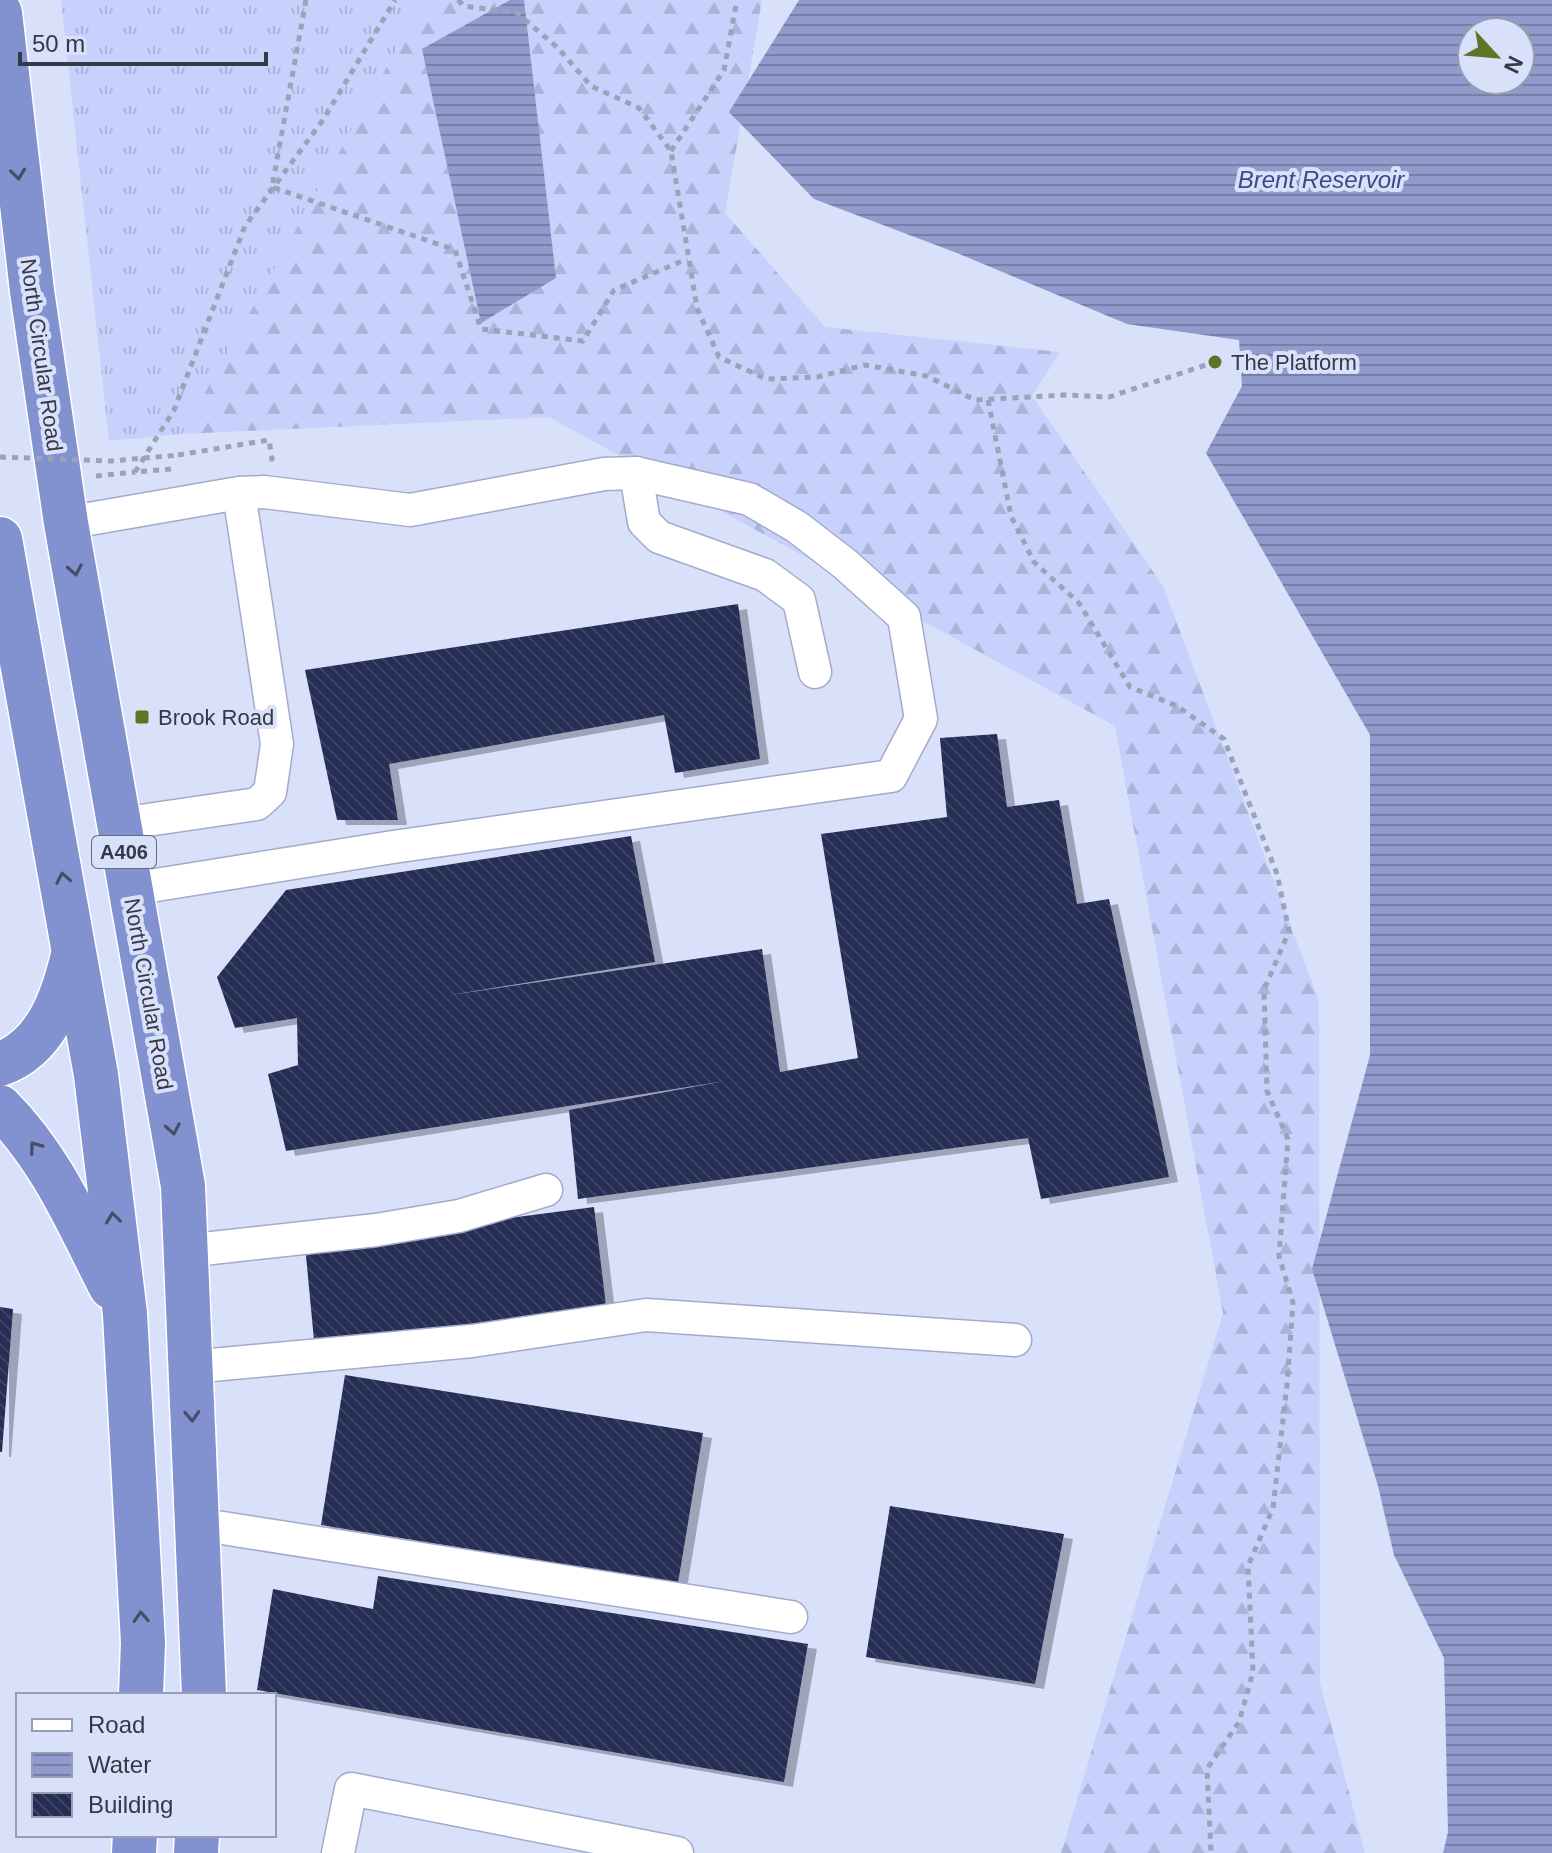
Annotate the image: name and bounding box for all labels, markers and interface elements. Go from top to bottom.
scale bar [20,16,266,66]
north arrow [1456,16,1536,96]
text: 50 m [32,30,85,57]
text: N [1499,52,1528,77]
water label: Brent Reservoir [1238,166,1405,193]
one-way arrow [9,167,26,181]
street label: North Circular Road [16,257,67,453]
place label: The Platform [1231,350,1357,375]
marker: The Platform [1206,353,1224,371]
one-way arrow [65,563,82,577]
place label: Brook Road [158,705,274,730]
marker: Brook Road [133,708,151,726]
road number: A406 [92,836,156,868]
one-way arrow [56,871,73,885]
street label: North Circular Road [119,896,178,1092]
one-way arrow [163,1123,180,1136]
one-way arrow [31,1141,45,1155]
one-way arrow [105,1211,122,1224]
one-way arrow [184,1410,201,1423]
one-way arrow [133,1610,150,1623]
legend [16,1693,276,1837]
text: Road [88,1711,145,1738]
text: Water [88,1751,151,1778]
text: Building [88,1791,173,1818]

